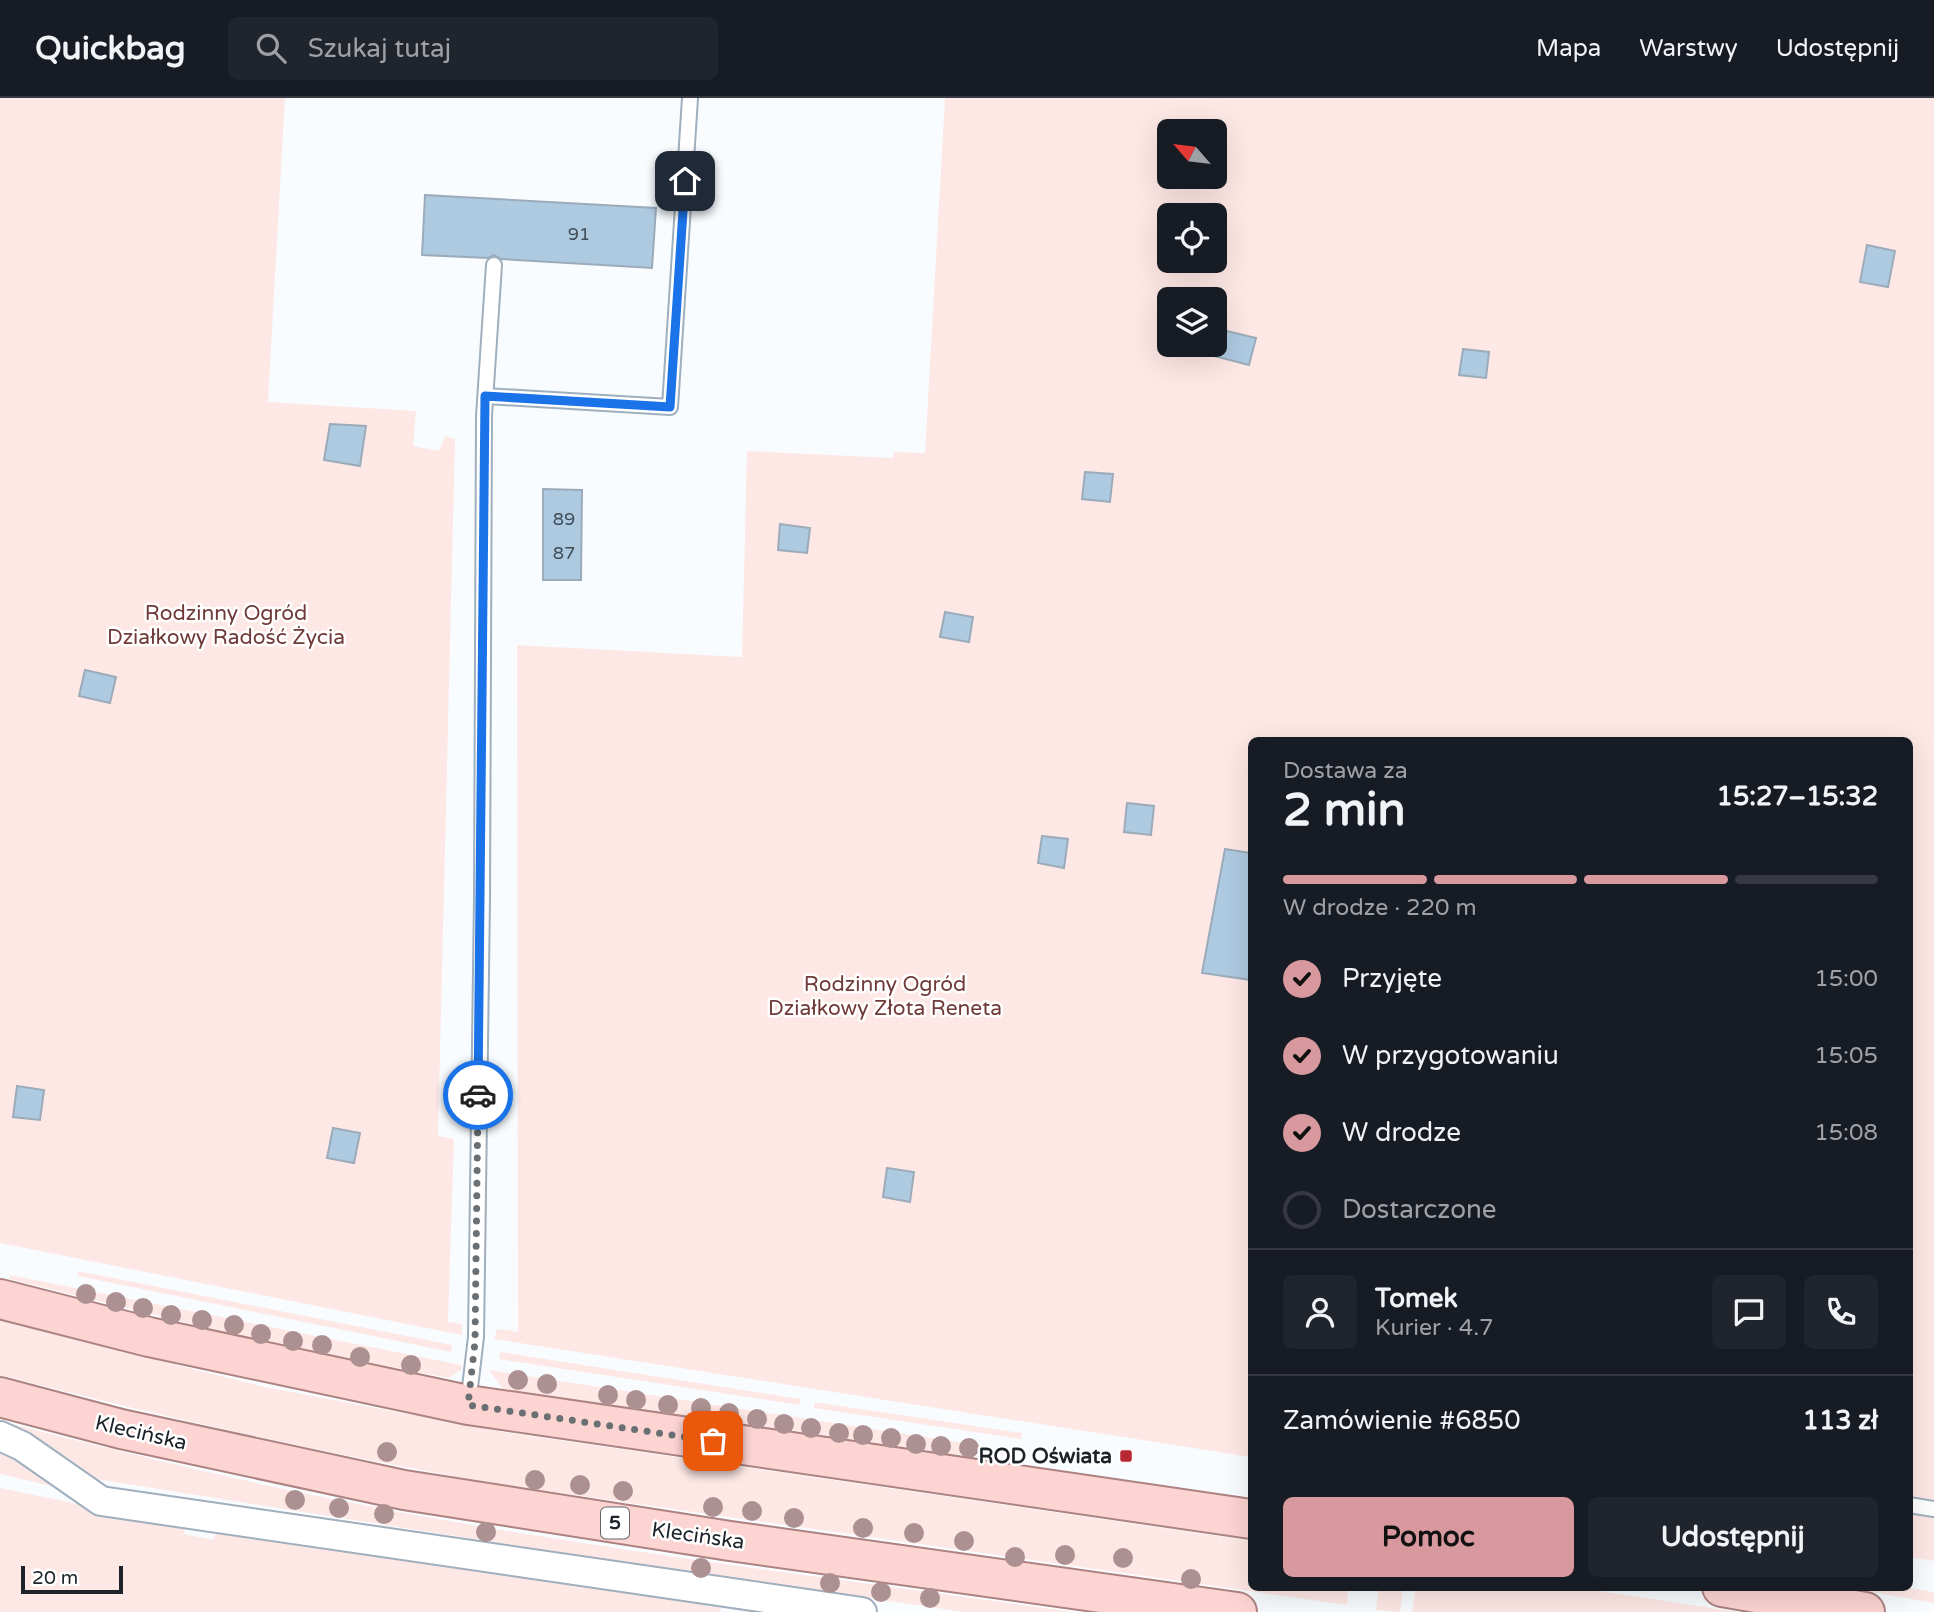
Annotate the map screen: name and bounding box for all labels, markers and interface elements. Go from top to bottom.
search box [228,17,718,80]
text: Quickbag [35,29,186,68]
icon: search [252,29,290,67]
text: Szukaj tutaj [308,33,451,64]
text: Mapa [1536,34,1601,63]
text: Warstwy [1639,34,1738,63]
text: Udostępnij [1776,34,1899,63]
north arrow [1157,119,1227,189]
map controls [1157,119,1227,357]
pin [655,151,715,211]
icon: home [666,162,704,200]
button: locate [1157,203,1227,273]
house number: 91 [568,223,590,245]
button: layers [1157,287,1227,357]
house number: 89 [553,508,575,530]
house number: 87 [553,542,575,564]
park label: Rodzinny Ogród Działkowy Radość Życia [107,601,345,650]
text: Dostawa za [1283,757,1408,785]
text: 15:27–15:32 [1717,781,1878,812]
text: 2 min [1283,783,1406,838]
text: W drodze · 220 m [1283,894,1477,922]
icon: check [1283,960,1321,998]
text: Przyjęte [1342,963,1442,994]
text: 15:00 [1814,965,1878,993]
park label: Rodzinny Ogród Działkowy Złota Reneta [768,972,1002,1021]
icon: check [1283,1037,1321,1075]
text: W przygotowaniu [1342,1040,1559,1071]
text: 15:05 [1814,1042,1878,1070]
courier [443,1060,513,1130]
icon: car [459,1076,497,1114]
icon: check [1283,1114,1321,1152]
text: W drodze [1342,1117,1461,1148]
text: 15:08 [1814,1119,1878,1147]
text: Dostarczone [1342,1194,1497,1225]
button: person [1283,1275,1357,1349]
button: chat [1712,1275,1786,1349]
button: phone [1804,1275,1878,1349]
text: Tomek [1375,1283,1458,1314]
text: Kurier · 4.7 [1375,1314,1493,1342]
text: Zamówienie #6850 [1283,1405,1520,1436]
text: 113 zł [1803,1405,1878,1436]
street label: Klecińska [93,1410,189,1456]
pin [683,1411,743,1471]
icon: bag [694,1422,732,1460]
place label: ROD Oświata [979,1444,1112,1469]
marker: ROD Oświata [1118,1448,1134,1464]
button: Pomoc [1283,1497,1574,1577]
button: Udostępnij [1588,1497,1878,1577]
road number: 5 [601,1508,629,1539]
street label: Klecińska [650,1517,746,1555]
scale bar [21,1563,122,1595]
text: 20 m [32,1567,78,1589]

